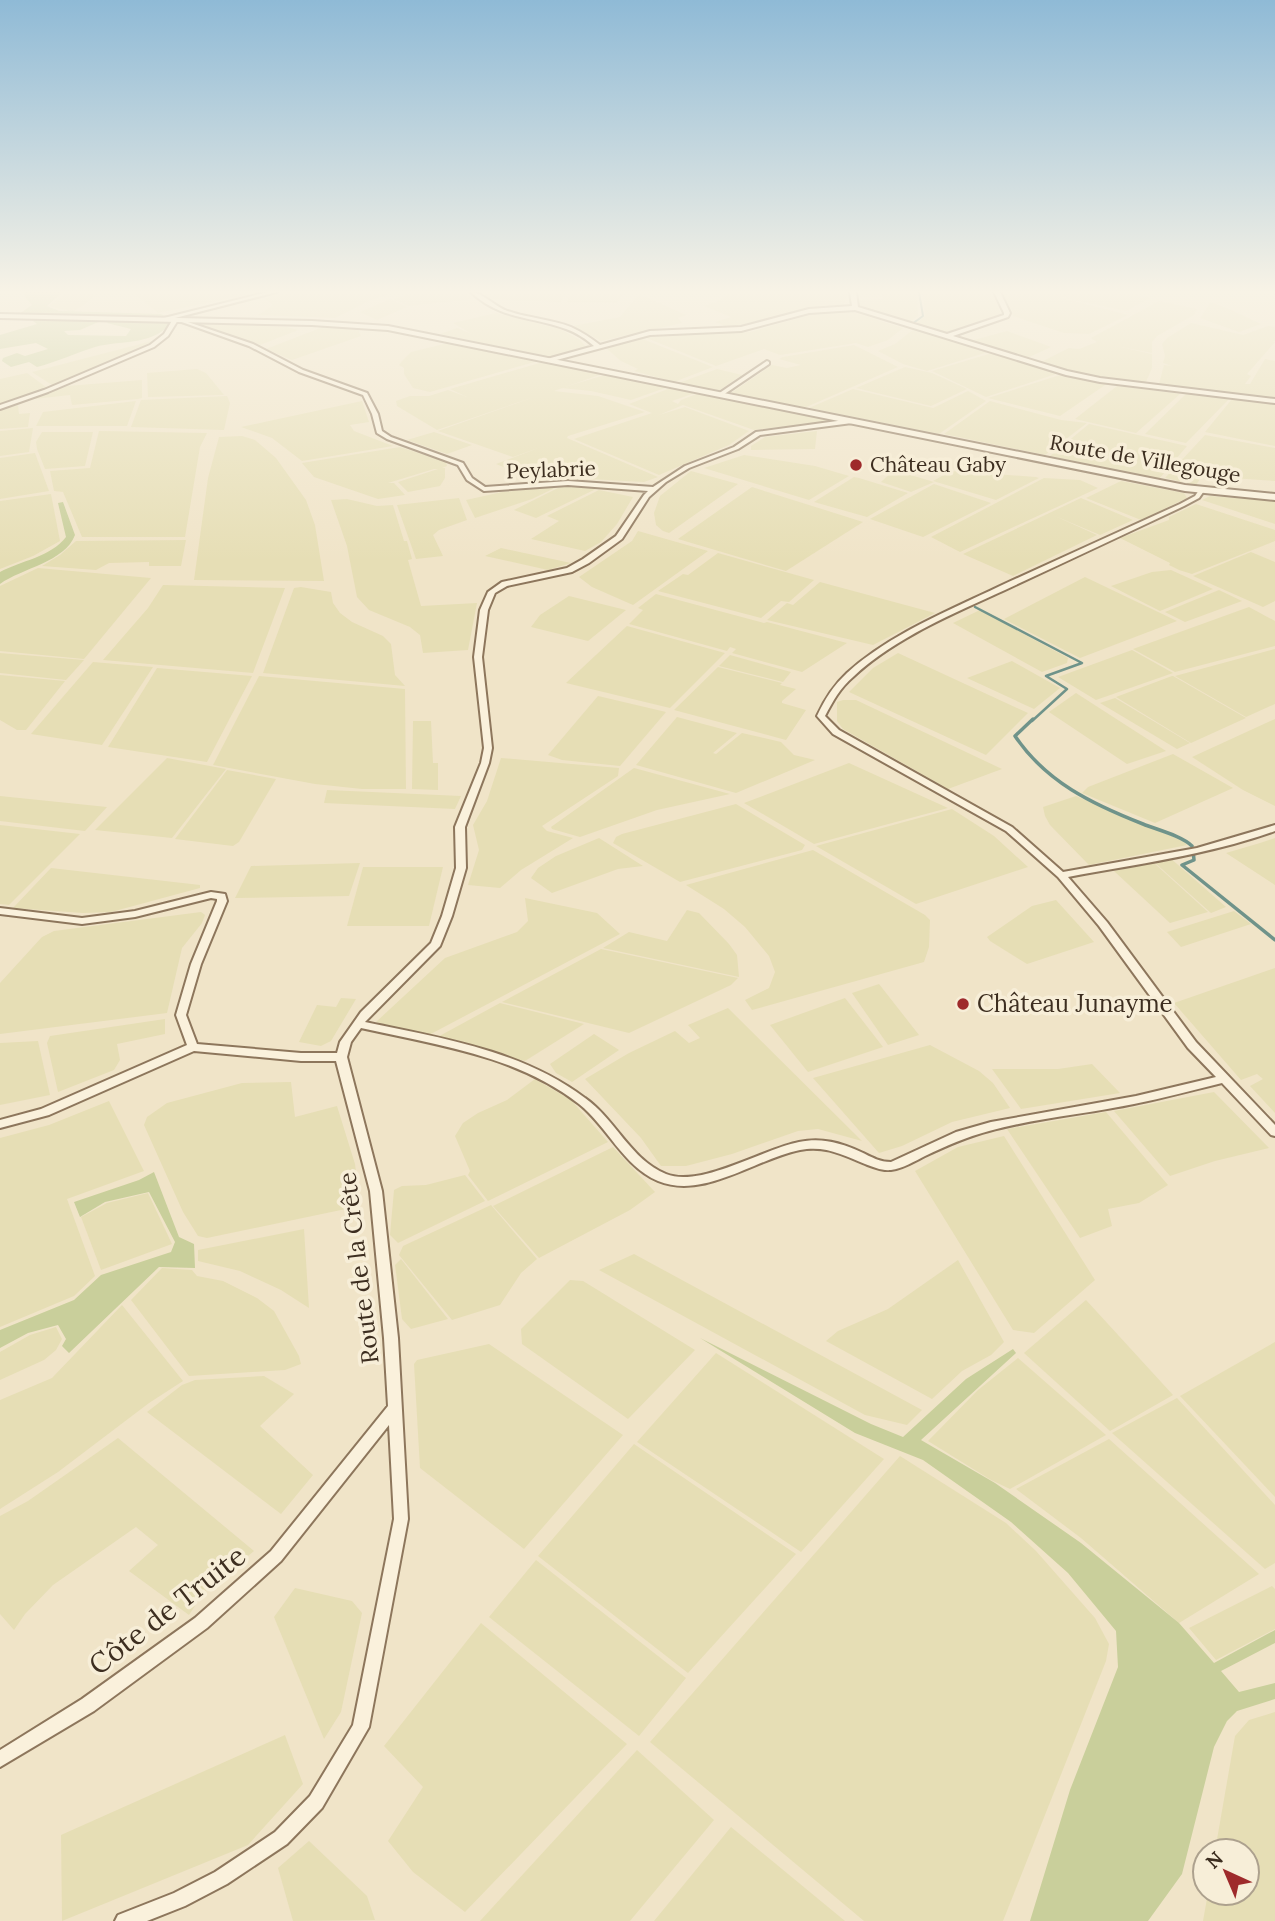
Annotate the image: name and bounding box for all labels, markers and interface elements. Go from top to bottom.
street label: Route de Villegouge [1047,428,1243,489]
place label: Château Gaby [870,451,1006,478]
street label: Peylabrie [506,454,596,485]
marker: Château Gaby [848,457,864,473]
place label: Château Junayme [977,988,1173,1019]
marker: Château Junayme [955,996,971,1012]
street label: Route de la Crête [331,1170,386,1366]
street label: Côte de Truite [81,1538,253,1682]
north arrow [1191,1837,1261,1907]
text: N [1201,1846,1228,1874]

